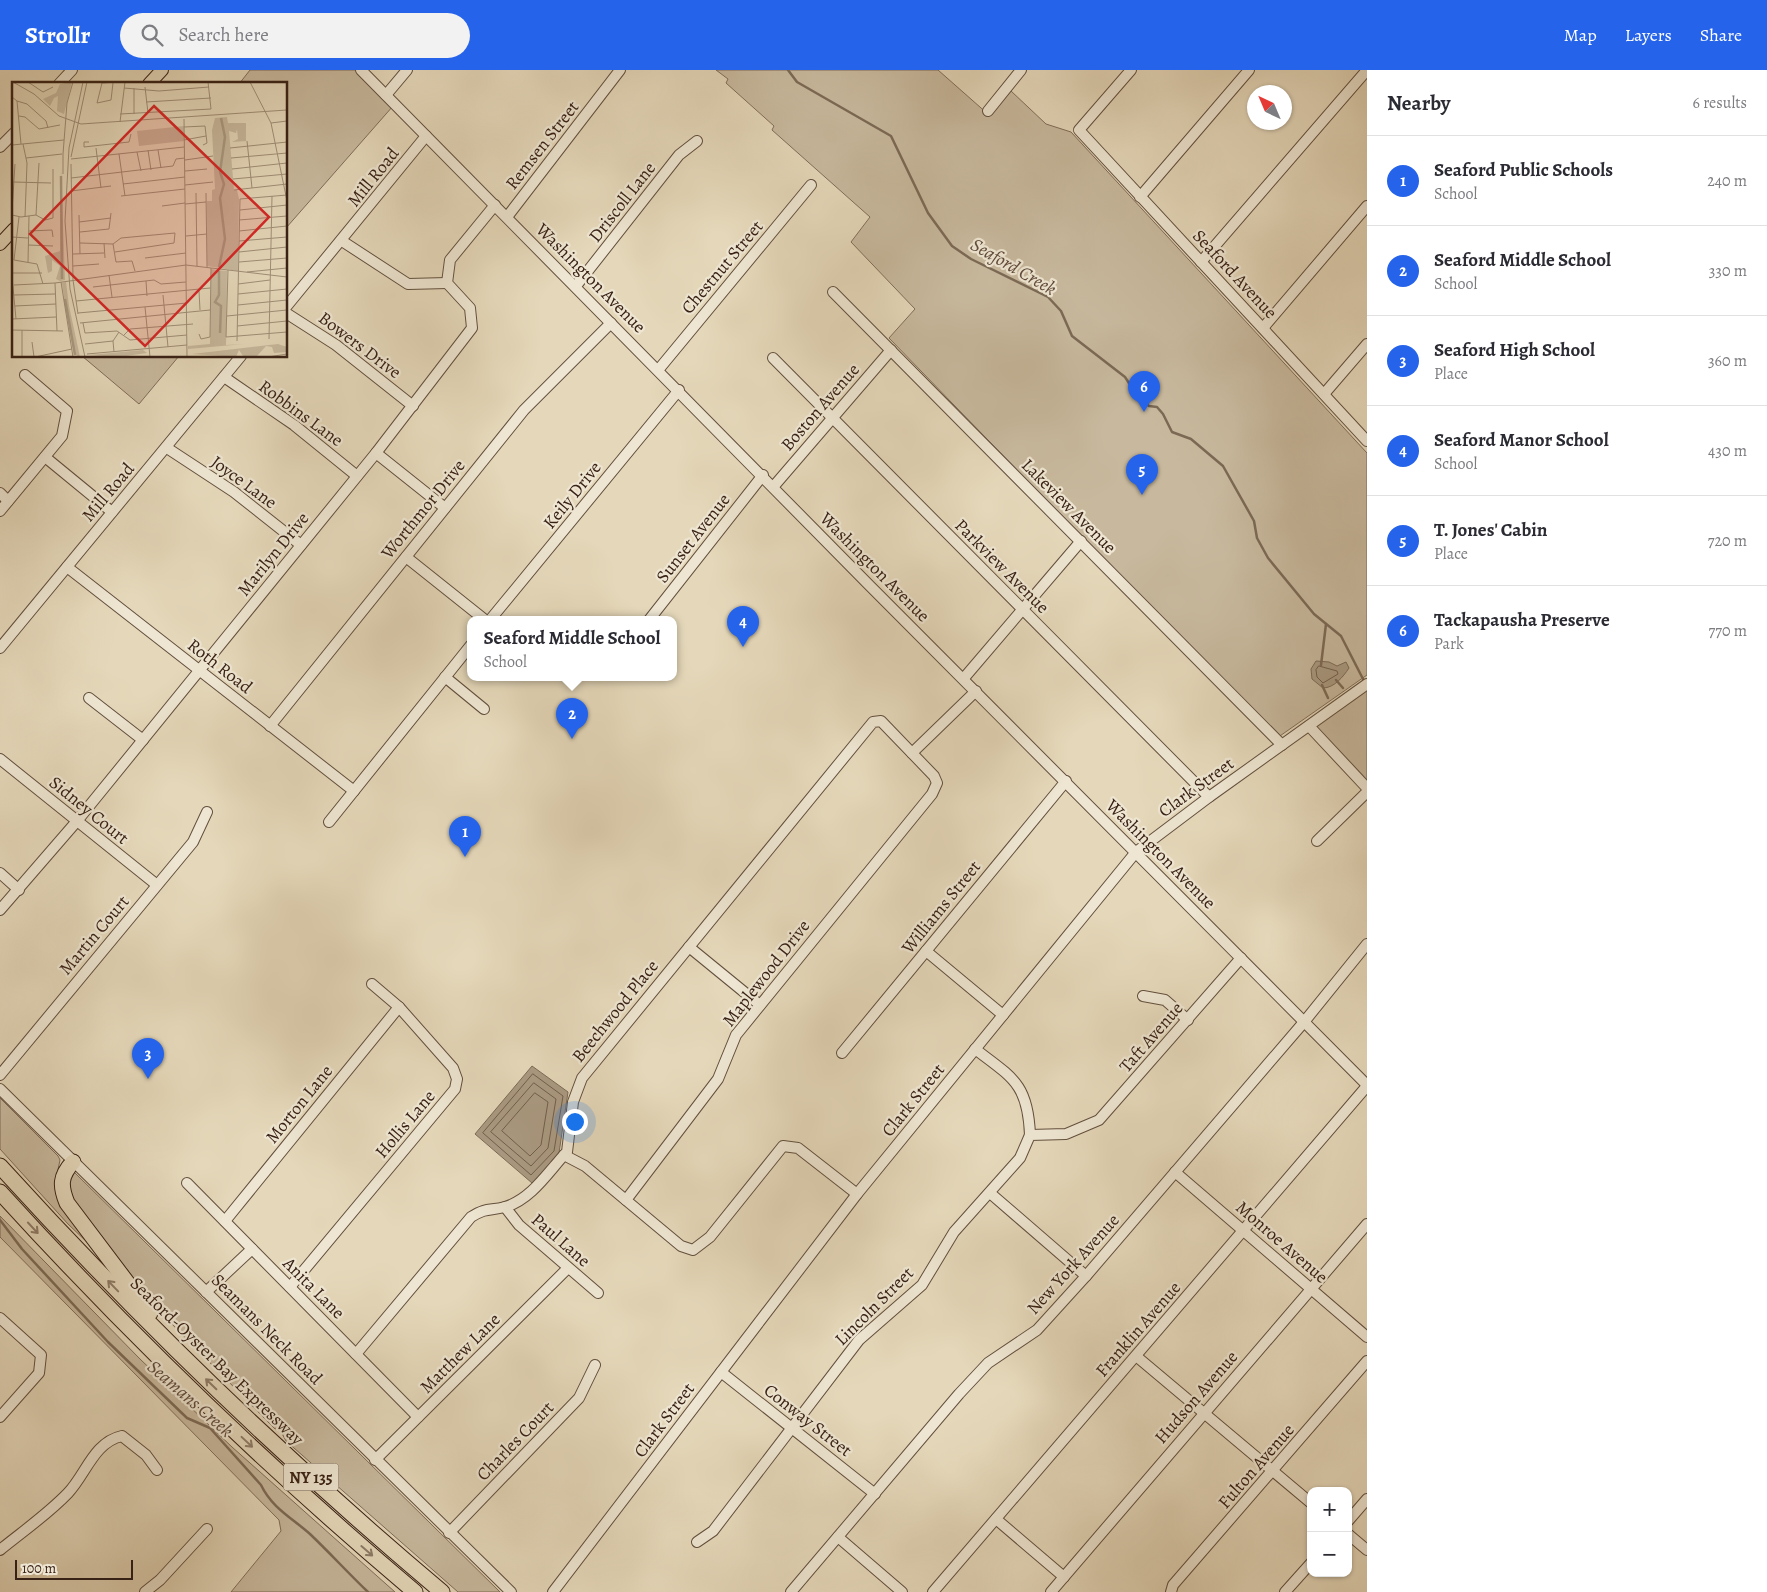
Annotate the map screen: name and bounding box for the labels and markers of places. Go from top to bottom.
pin: 6 [1128,371,1160,412]
pin: 5 [1126,454,1158,495]
pin: 4 [727,606,759,647]
pin: 2 [556,698,588,739]
pin: 1 [449,816,481,857]
pin: 3 [132,1038,164,1079]

